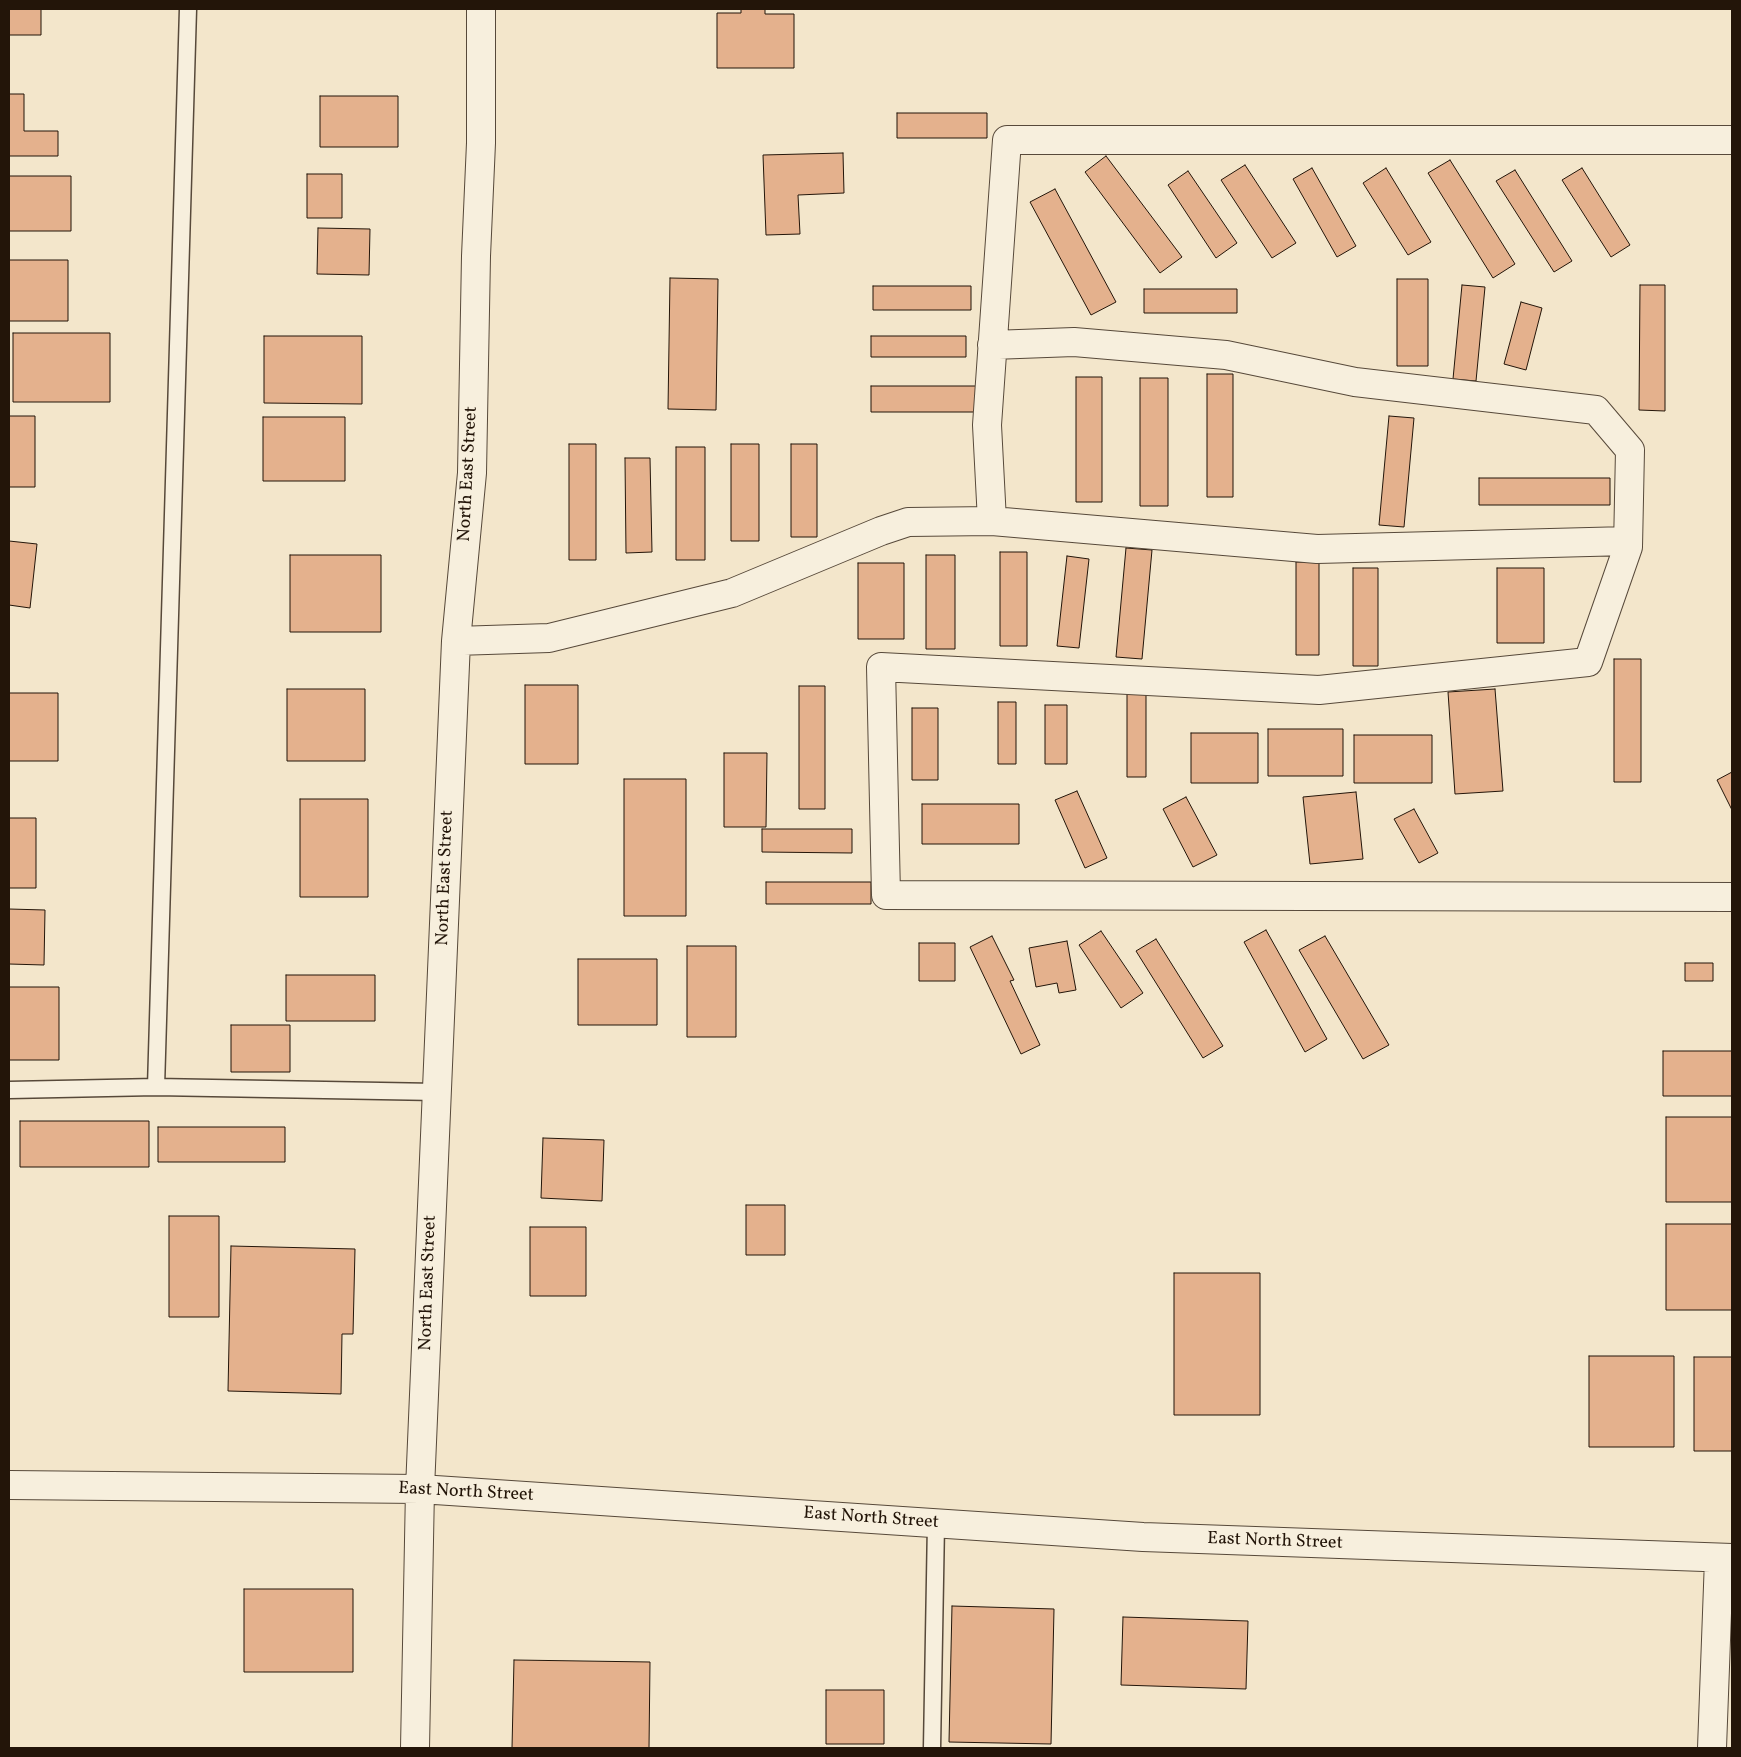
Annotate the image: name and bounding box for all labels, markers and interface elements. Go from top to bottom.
street label: North East Street [455,406,483,542]
street label: North East Street [433,810,459,946]
street label: North East Street [416,1215,442,1351]
street label: East North Street [398,1479,534,1507]
street label: East North Street [803,1503,939,1535]
street label: East North Street [1207,1529,1343,1555]

